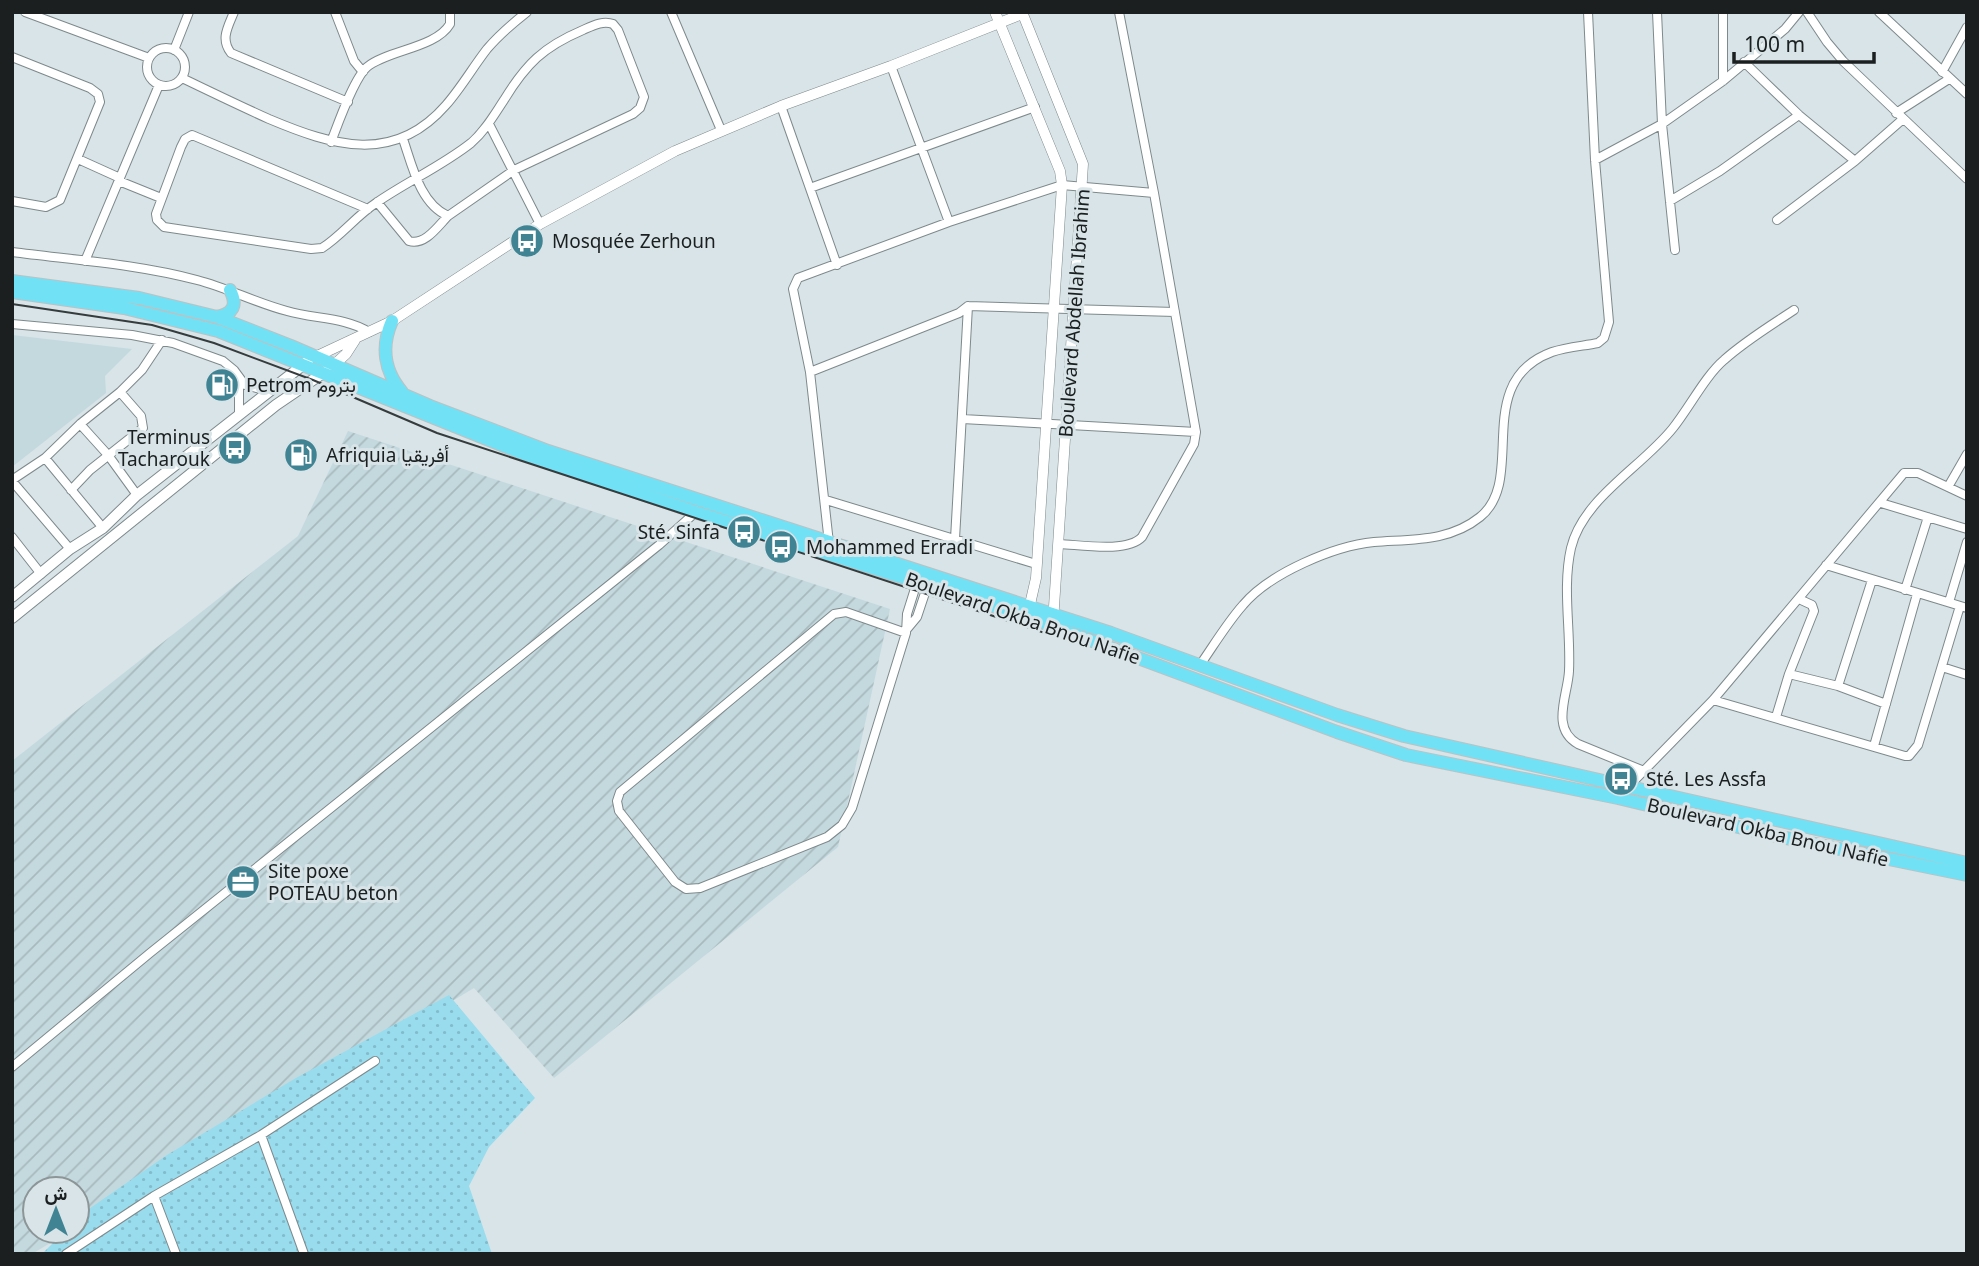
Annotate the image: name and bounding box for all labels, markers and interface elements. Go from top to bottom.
scale bar [1734,21,1874,65]
text: 100 m [1744,30,1805,58]
street label: Boulevard Abdellah Ibrahim [1052,188,1096,438]
bus stop icon: Mosquée Zerhoun [508,222,546,260]
place label: Mosquée Zerhoun [552,228,716,254]
fuel station icon: Petrom بتروم [203,366,241,404]
place label: Petrom بتروم [246,372,356,398]
place label: Terminus Tacharouk [118,424,210,472]
bus stop icon: Terminus Tacharouk [216,429,254,467]
fuel station icon: Afriquia أفريقيا [282,436,320,474]
place label: Afriquia أفريقيا [326,442,449,468]
bus stop icon: Sté. Sinfa [725,513,763,551]
place label: Sté. Sinfa [638,519,720,545]
bus stop icon: Mohammed Erradi [762,528,800,566]
place label: Mohammed Erradi [806,534,973,560]
street label: Boulevard Okba Bnou Nafie [902,565,1144,671]
bus stop icon: Sté. Les Assfa [1602,760,1640,798]
place label: Sté. Les Assfa [1646,766,1766,792]
street label: Boulevard Okba Bnou Nafie [1645,792,1891,872]
place label: Site poxe POTEAU beton [268,858,398,906]
office icon: Site poxe POTEAU beton [224,863,262,901]
north arrow [21,1175,91,1245]
text: ش [45,1180,68,1206]

